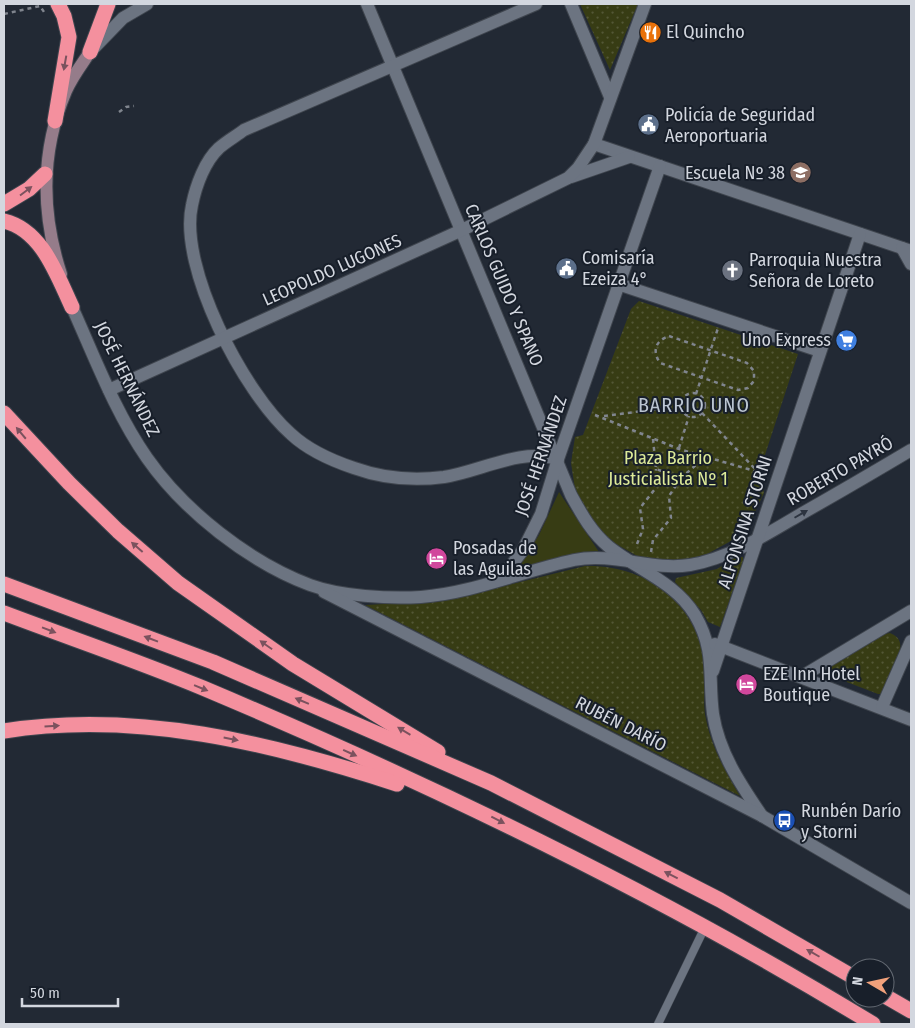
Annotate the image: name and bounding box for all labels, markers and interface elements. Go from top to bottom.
restaurant icon: El Quincho [638,20,662,44]
place label: El Quincho [666,21,745,43]
one-way arrow [61,56,69,72]
place label: Policía de Seguridad Aeroportuaria [665,104,815,147]
public building icon: Policía de Seguridad Aeroportuaria [637,113,661,137]
school or university icon: Escuela Nº 38 [789,161,813,185]
place label: Escuela Nº 38 [685,162,785,184]
one-way arrow [19,186,33,196]
street label: CARLOS GUIDO Y SPANO [460,201,548,369]
street label: LEOPOLDO LUGONES [259,229,405,311]
place label: Comisaría Ezeiza 4° [582,247,655,290]
place label: Parroquia Nuestra Señora de Loreto [749,249,882,292]
public building icon: Comisaría Ezeiza 4° [554,256,578,280]
church icon: Parroquia Nuestra Señora de Loreto [721,258,745,282]
street label: JOSÉ HERNÁNDEZ [90,317,165,440]
supermarket icon: Uno Express [835,328,859,352]
place label: Uno Express [741,329,831,351]
street label: JOSÉ HERNÁNDEZ [509,393,572,519]
district label: BARRIO UNO [638,393,750,417]
one-way arrow [15,428,27,440]
street label: ROBERTO PAYRÓ [783,432,897,510]
park label: Plaza Barrio Justicialista Nº 1 [608,447,728,490]
street label: ALFONSINA STORNI [713,453,777,591]
one-way arrow [795,509,808,518]
place label: Posadas de las Aguilas [453,537,537,580]
one-way arrow [131,542,143,553]
hotel icon: Posadas de las Aguilas [425,546,449,570]
one-way arrow [42,627,57,634]
one-way arrow [144,635,159,642]
one-way arrow [260,640,273,650]
place label: EZE Inn Hotel Boutique [763,663,860,706]
hotel icon: EZE Inn Hotel Boutique [735,672,759,696]
one-way arrow [194,684,208,692]
street label: RUBÉN DARÍO [572,691,671,756]
one-way arrow [295,697,309,705]
one-way arrow [45,722,61,730]
one-way arrow [398,727,411,736]
one-way arrow [224,735,240,743]
one-way arrow [343,750,357,758]
place label: Runbén Darío y Storni [801,800,901,843]
bus stop icon: Runbén Darío y Storni [773,809,797,833]
one-way arrow [491,816,505,824]
one-way arrow [663,871,678,879]
one-way arrow [806,949,819,958]
north arrow [845,958,895,1008]
scale bar [22,976,119,1008]
text: N [849,976,867,987]
text: 50 m [30,984,60,1002]

